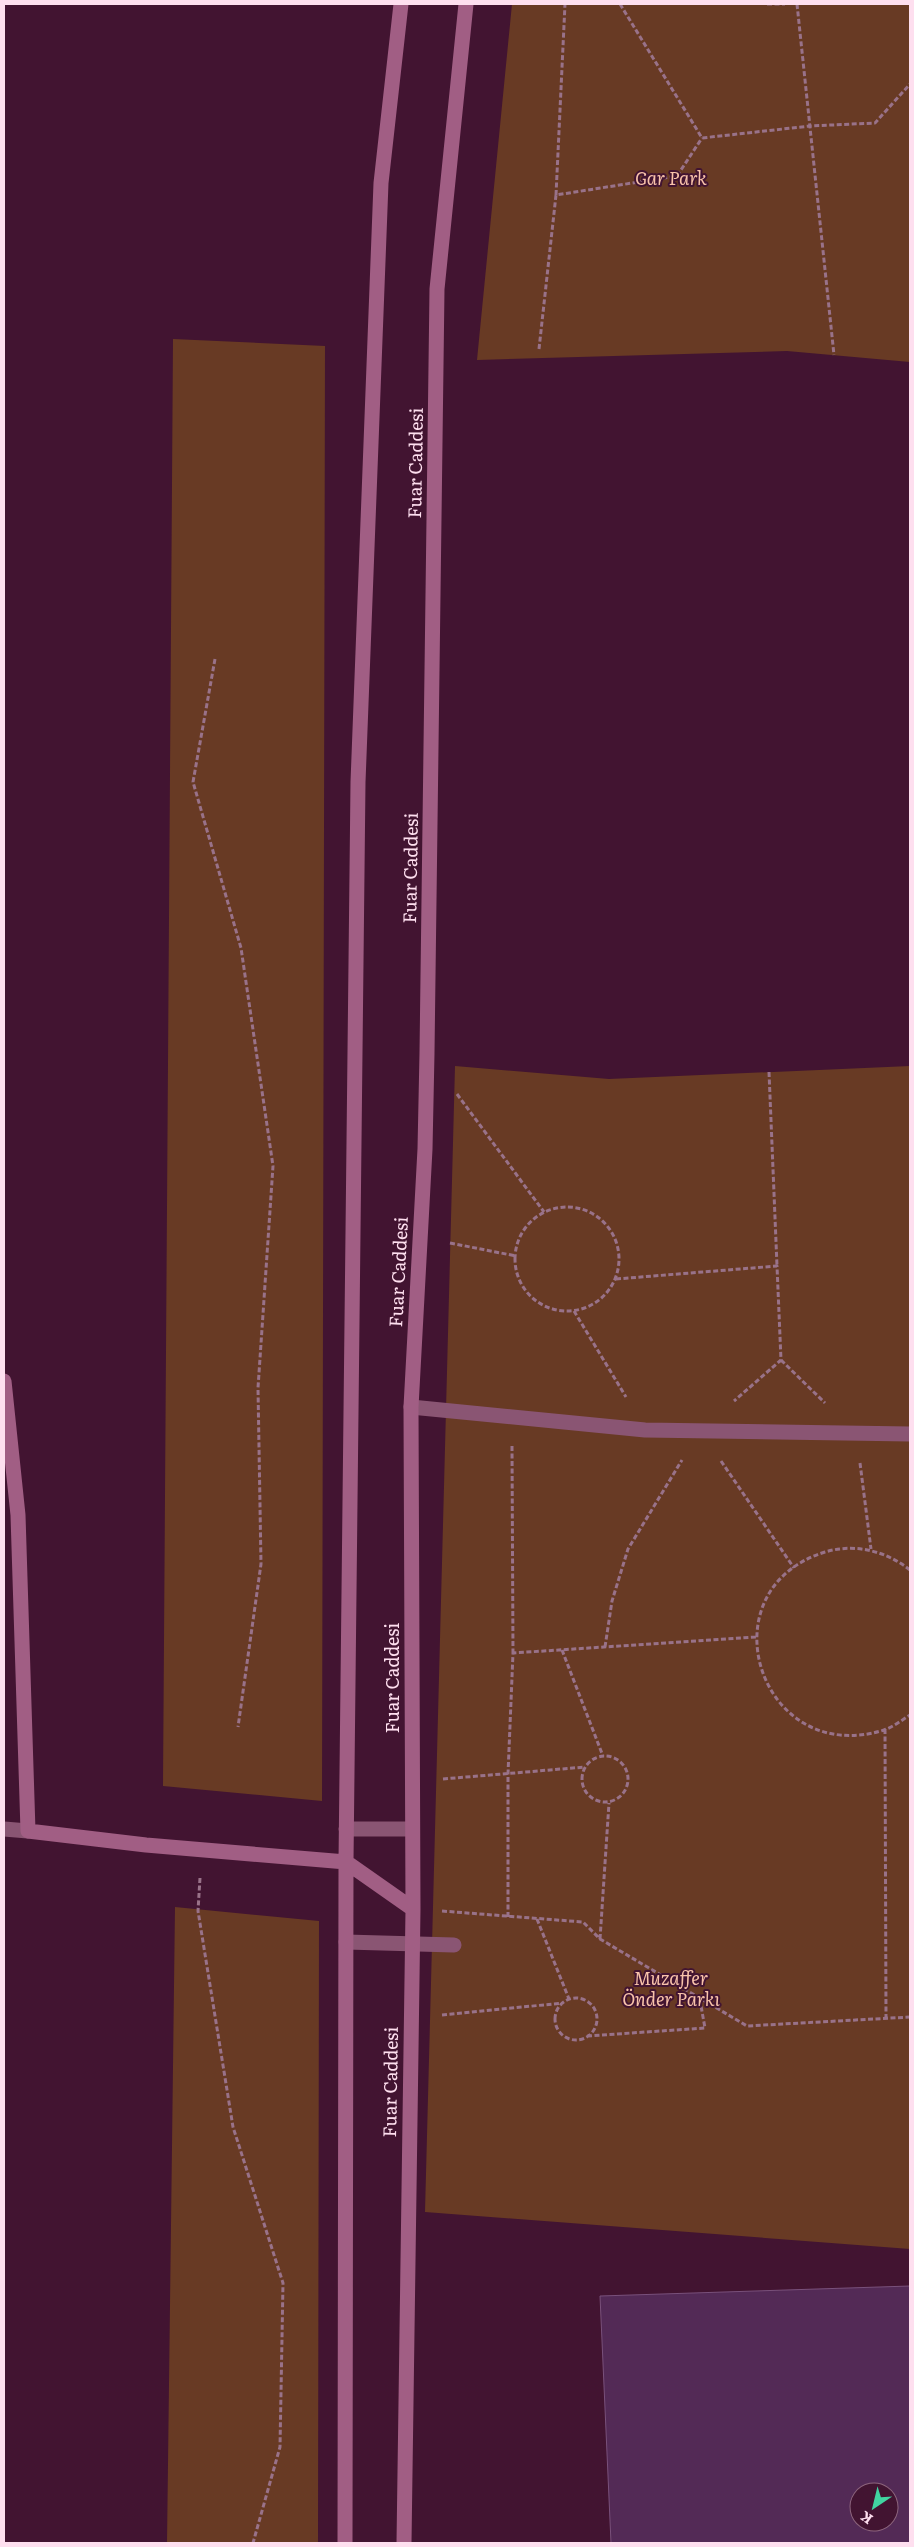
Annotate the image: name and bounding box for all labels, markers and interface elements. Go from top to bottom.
park label: Gar Park [635,164,707,191]
street label: Fuar Caddesi [400,407,429,519]
street label: Fuar Caddesi [395,812,424,924]
street label: Fuar Caddesi [381,1216,414,1328]
street label: Fuar Caddesi [378,1623,405,1733]
park label: Muzaffer Önder Parkı [622,1964,720,2012]
street label: Fuar Caddesi [375,2026,404,2138]
north arrow [849,2482,899,2532]
text: K [856,2507,876,2530]

